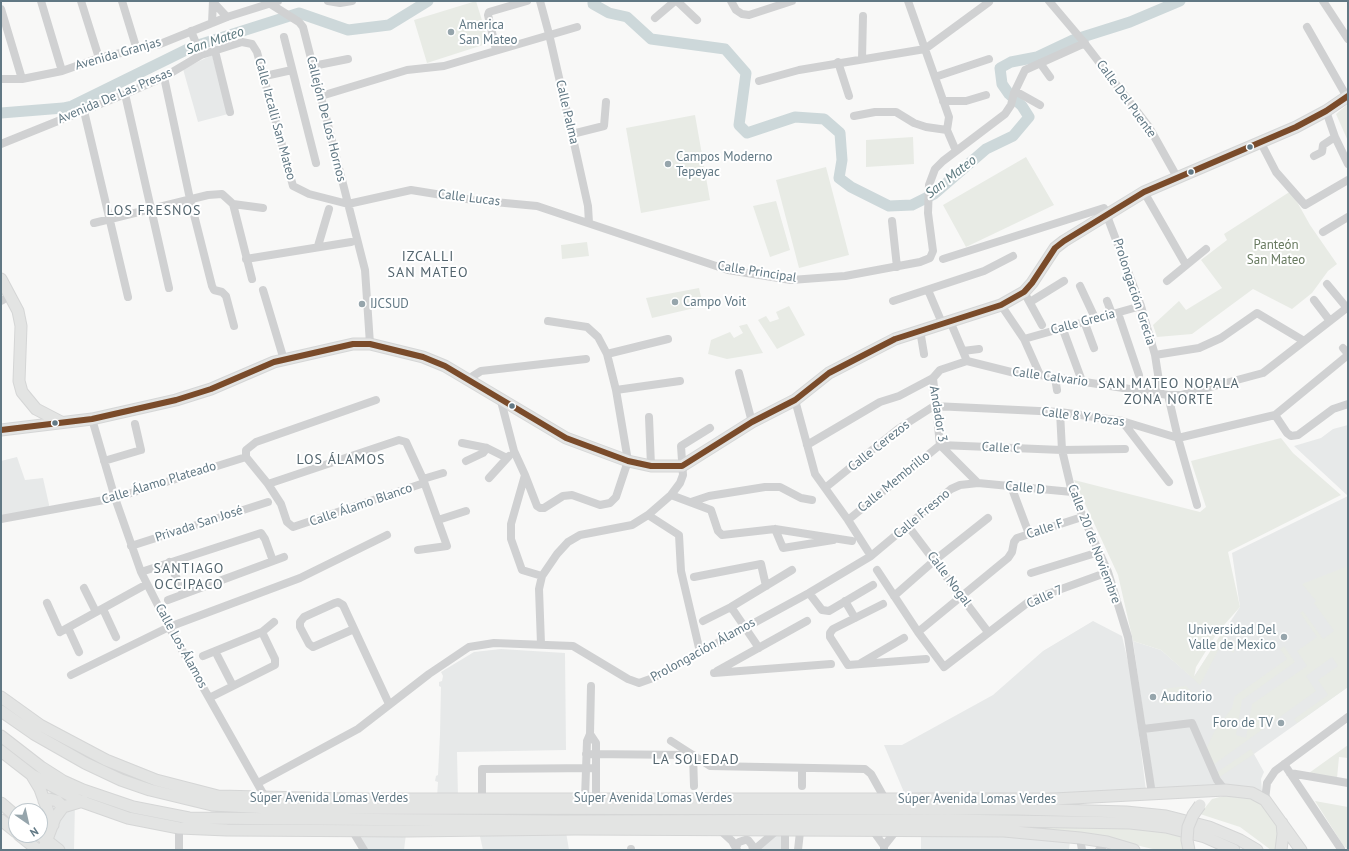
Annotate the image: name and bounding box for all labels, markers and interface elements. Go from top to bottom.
place label: America San Mateo [459,17,517,48]
water label: San Mateo [184,23,246,59]
marker: America San Mateo [446,27,456,37]
street label: Avenida Granjas [73,34,163,74]
street label: Callejón De Los Hornos [303,55,349,183]
street label: Calle Izcalli San Mateo [251,56,299,182]
street label: Calle Del Puente [1093,57,1159,141]
street label: Avenida De Las Presas [55,65,175,127]
street label: Calle Palma [552,78,582,146]
unlabelled marker [1245,142,1255,152]
place label: Campos Moderno Tepeyac [676,149,772,180]
water label: San Mateo [922,152,980,202]
marker: Campos Moderno Tepeyac [663,159,673,169]
unlabelled marker [1186,167,1196,177]
street label: Calle Lucas [437,186,501,210]
district label: LOS FRESNOS [107,203,201,219]
street label: Prolongación Grecia [1109,237,1159,347]
park label: Panteón San Mateo [1247,237,1305,268]
district label: IZCALLI SAN MATEO [388,249,468,282]
street label: Calle Principal [716,258,798,286]
place label: Campo Voit [683,294,746,310]
place label: IJCSUD [370,296,409,312]
marker: Campo Voit [670,297,680,307]
marker: IJCSUD [357,299,367,309]
street label: Calle Grecia [1049,306,1117,338]
street label: Calle Calvario [1011,364,1089,390]
district label: SAN MATEO NOPALA ZONA NORTE [1098,376,1240,408]
street label: Andador 3 [926,385,950,443]
unlabelled marker [507,401,517,411]
street label: Calle 8 Y Pozas [1040,404,1126,430]
street label: Calle Cerezos [845,417,913,475]
unlabelled marker [50,418,60,428]
street label: Calle C [981,439,1021,457]
street label: Calle Membrillo [855,448,933,516]
district label: LOS ÁLAMOS [297,452,385,468]
street label: Calle Álamo Plateado [100,458,218,508]
street label: Calle D [1004,478,1046,498]
street label: Calle Álamo Blanco [308,480,414,530]
street label: Calle 20 de Noviembre [1064,482,1124,606]
street label: Calle Fresno [891,486,953,542]
street label: Privada San José [153,503,245,545]
street label: Calle F [1025,516,1065,542]
street label: Calle Nogal [923,549,975,609]
district label: SANTIAGO OCCIPACO [154,561,224,594]
street label: Calle 7 [1024,582,1066,612]
street label: Calle Los Álamos [151,601,211,691]
street label: Prolongación Álamos [648,615,758,685]
place label: Universidad Del Valle de Mexico [1188,622,1276,653]
marker: Universidad Del Valle de Mexico [1279,632,1289,642]
place label: Auditorio [1161,689,1212,705]
marker: Auditorio [1148,692,1158,702]
place label: Foro de TV [1213,715,1273,731]
marker: Foro de TV [1276,718,1286,728]
district label: LA SOLEDAD [652,752,740,768]
street label: Súper Avenida Lomas Verdes [250,790,408,806]
street label: Súper Avenida Lomas Verdes [574,790,732,806]
street label: Súper Avenida Lomas Verdes [898,791,1056,807]
north arrow [8,803,48,843]
text: N [27,824,41,840]

